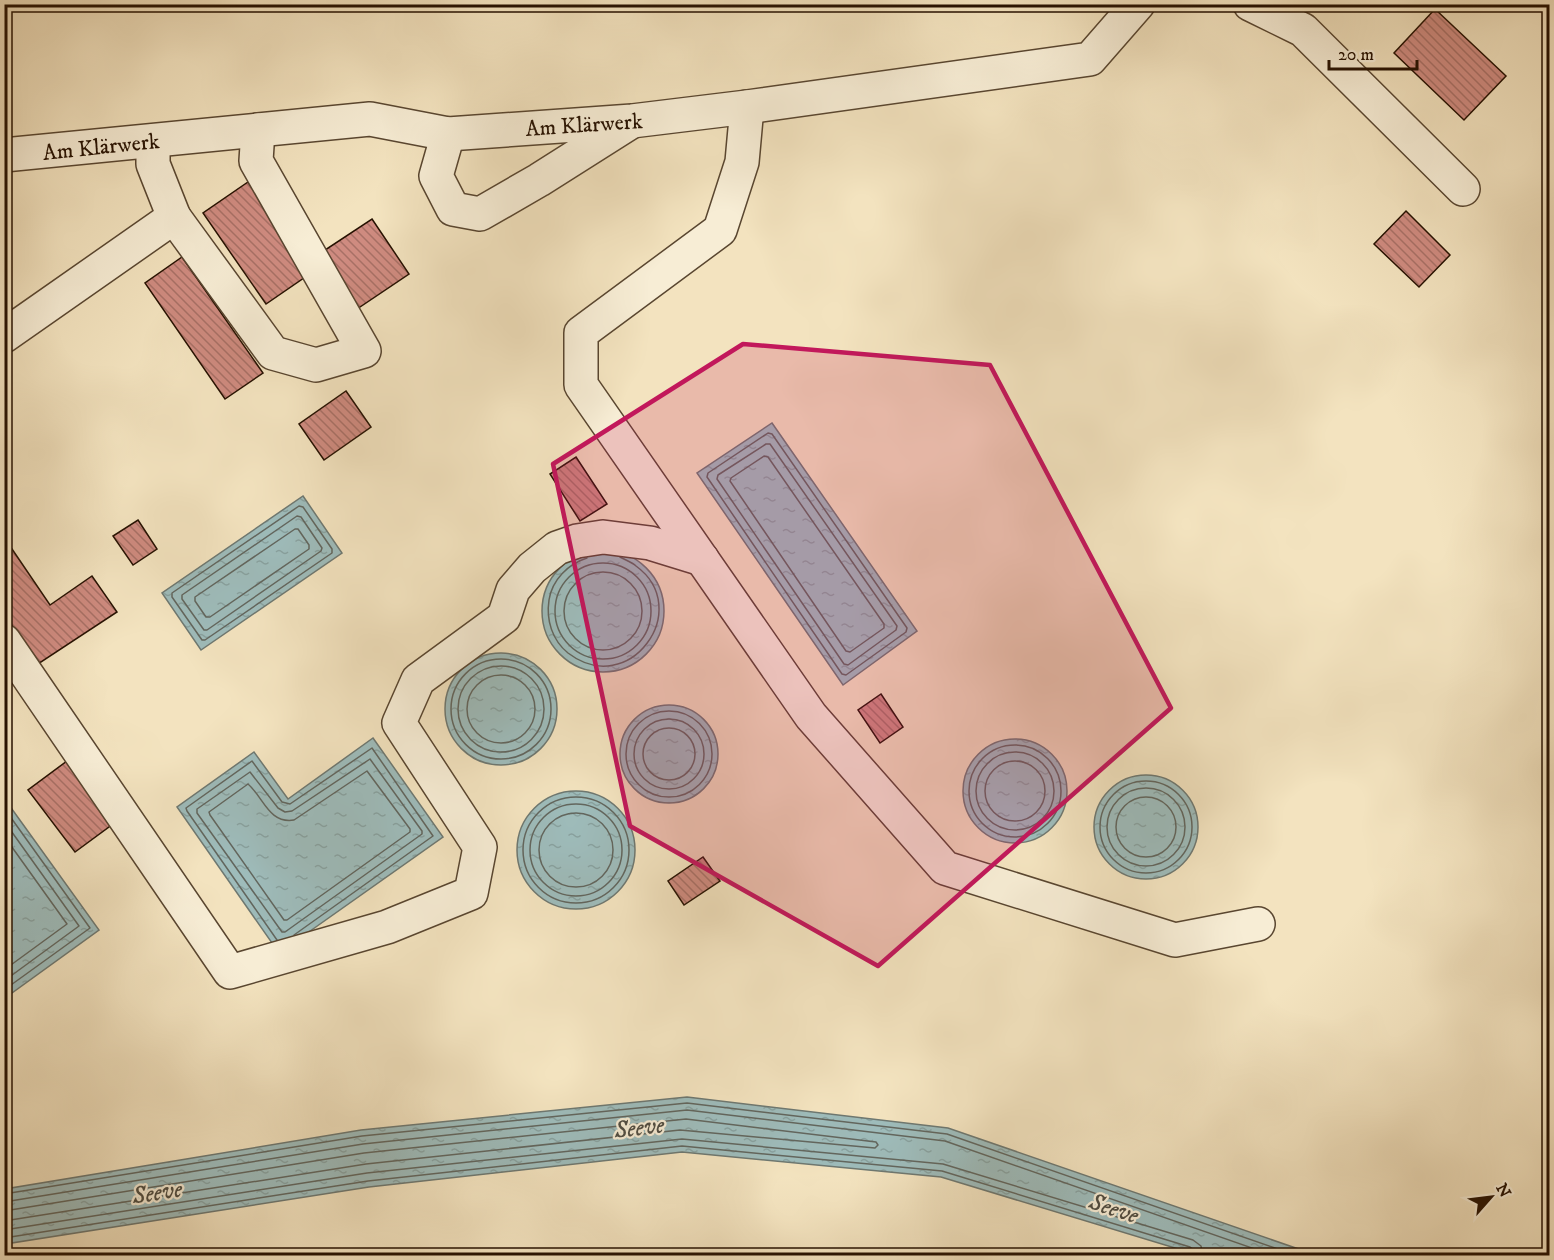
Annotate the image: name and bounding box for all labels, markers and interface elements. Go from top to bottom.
scale bar [1329,33,1418,71]
text: 20 m [1338,44,1374,66]
street label: Am Klärwerk [525,108,644,143]
street label: Am Klärwerk [41,128,161,167]
water label: Seeve [611,1110,667,1146]
north arrow [1461,1167,1521,1227]
water label: Seeve [129,1174,185,1212]
text: N [1491,1180,1515,1201]
water label: Seeve [1084,1187,1143,1231]

